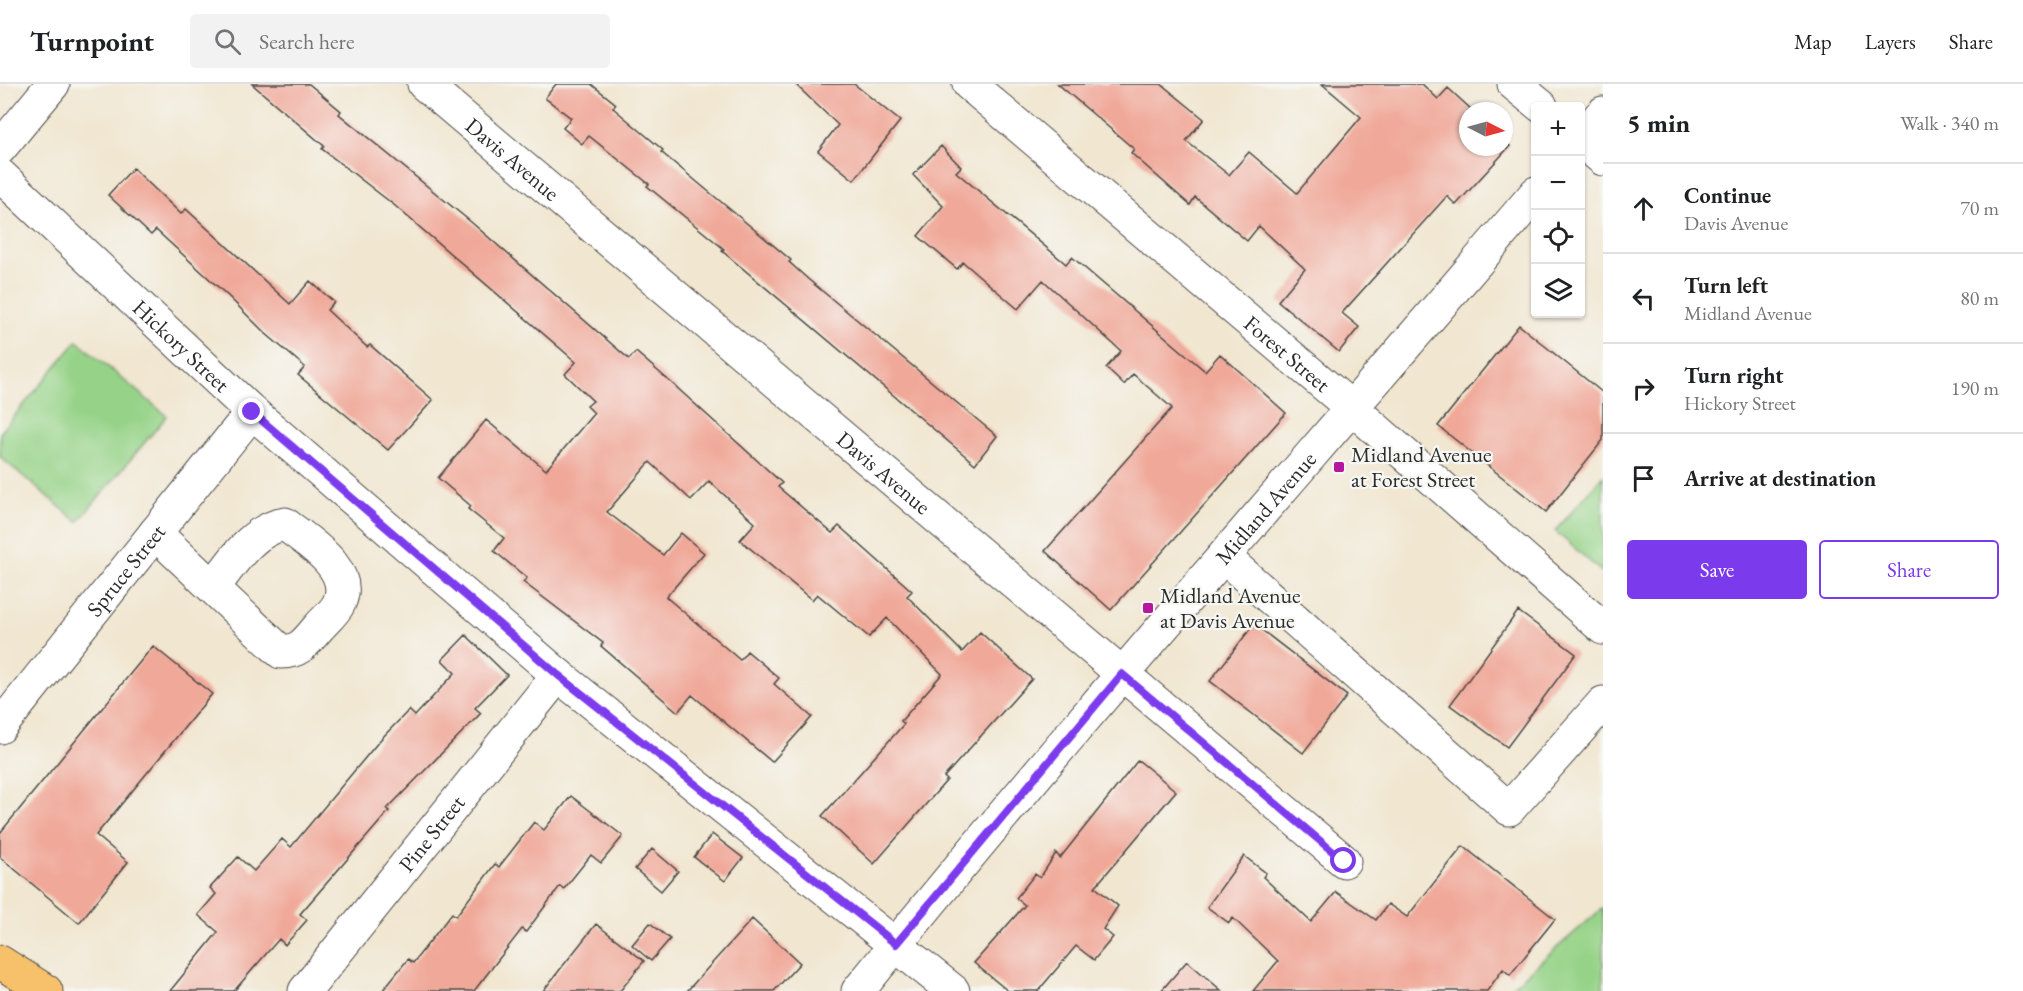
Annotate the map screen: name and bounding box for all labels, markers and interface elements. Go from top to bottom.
search box [190,14,610,68]
text: Turnpoint [30,23,154,59]
icon: search [211,25,244,58]
text: Search here [259,27,355,56]
text: Map [1794,28,1832,55]
text: Layers [1865,28,1916,55]
text: Share [1949,28,1993,55]
north arrow [1459,102,1513,156]
map controls [1531,102,1585,318]
button: + [1531,102,1585,156]
text: 5 min [1627,106,1690,140]
text: Walk · 340 m [1900,110,1999,136]
street label: Davis Avenue [459,111,566,207]
button: − [1531,156,1585,210]
text: Continue [1684,181,1771,210]
icon: ahead [1627,192,1660,225]
text: 70 m [1960,195,1999,221]
button: locate [1531,210,1585,264]
text: Davis Avenue [1684,210,1788,236]
button: layers [1531,264,1585,318]
text: Turn left [1684,271,1768,300]
icon: left [1627,282,1660,315]
text: 80 m [1960,285,1999,311]
street label: Hickory Street [127,293,236,398]
text: Midland Avenue [1684,300,1812,326]
street label: Forest Street [1238,309,1337,398]
text: Turn right [1684,361,1783,390]
icon: right [1627,372,1660,405]
text: 190 m [1951,375,1999,401]
text: Hickory Street [1684,390,1796,416]
route end [238,398,264,424]
street label: Davis Avenue [831,424,937,521]
place label: Midland Avenue at Forest Street [1351,440,1492,494]
street label: Midland Avenue [1208,445,1323,571]
marker: Midland Avenue at Forest Street [1332,460,1346,474]
icon: arrive [1627,462,1660,495]
text: Arrive at destination [1684,464,1876,493]
street label: Spruce Street [80,518,171,622]
button: Save [1627,540,1807,599]
button: Share [1819,540,1999,599]
place label: Midland Avenue at Davis Avenue [1160,581,1301,635]
marker: Midland Avenue at Davis Avenue [1141,601,1155,615]
street label: Pine Street [392,789,471,878]
route start [1330,847,1356,873]

